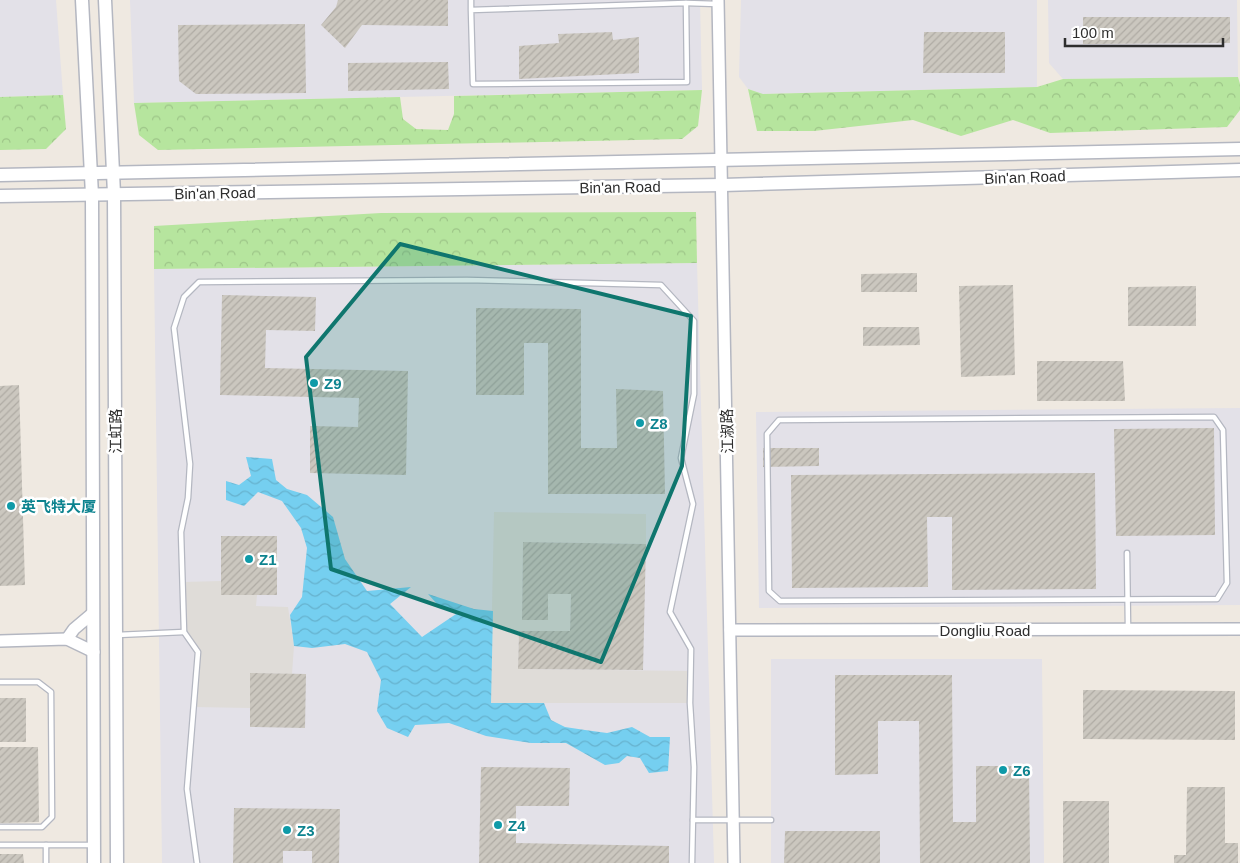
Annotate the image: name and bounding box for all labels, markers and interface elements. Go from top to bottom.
scale bar [1065,15,1222,47]
text: 100 m [1072,24,1114,41]
street label: Bin'an Road [984,167,1066,187]
street label: Bin'an Road [579,178,661,196]
street label: Bin'an Road [174,184,256,202]
place label: Z9 [324,375,342,392]
marker: Z9 [308,377,320,389]
street label: 江虹路 [107,408,124,454]
street label: 江淑路 [718,408,736,454]
place label: Z8 [650,415,668,432]
marker: Z8 [634,417,646,429]
place label: 英飞特大厦 [21,498,96,515]
marker: 英飞特大厦 [5,500,17,512]
place label: Z1 [259,551,277,568]
marker: Z1 [243,553,255,565]
street label: Dongliu Road [940,622,1030,639]
place label: Z6 [1013,762,1031,779]
marker: Z6 [997,764,1009,776]
place label: Z4 [508,817,526,834]
marker: Z4 [492,819,504,831]
place label: Z3 [297,822,315,839]
marker: Z3 [281,824,293,836]

